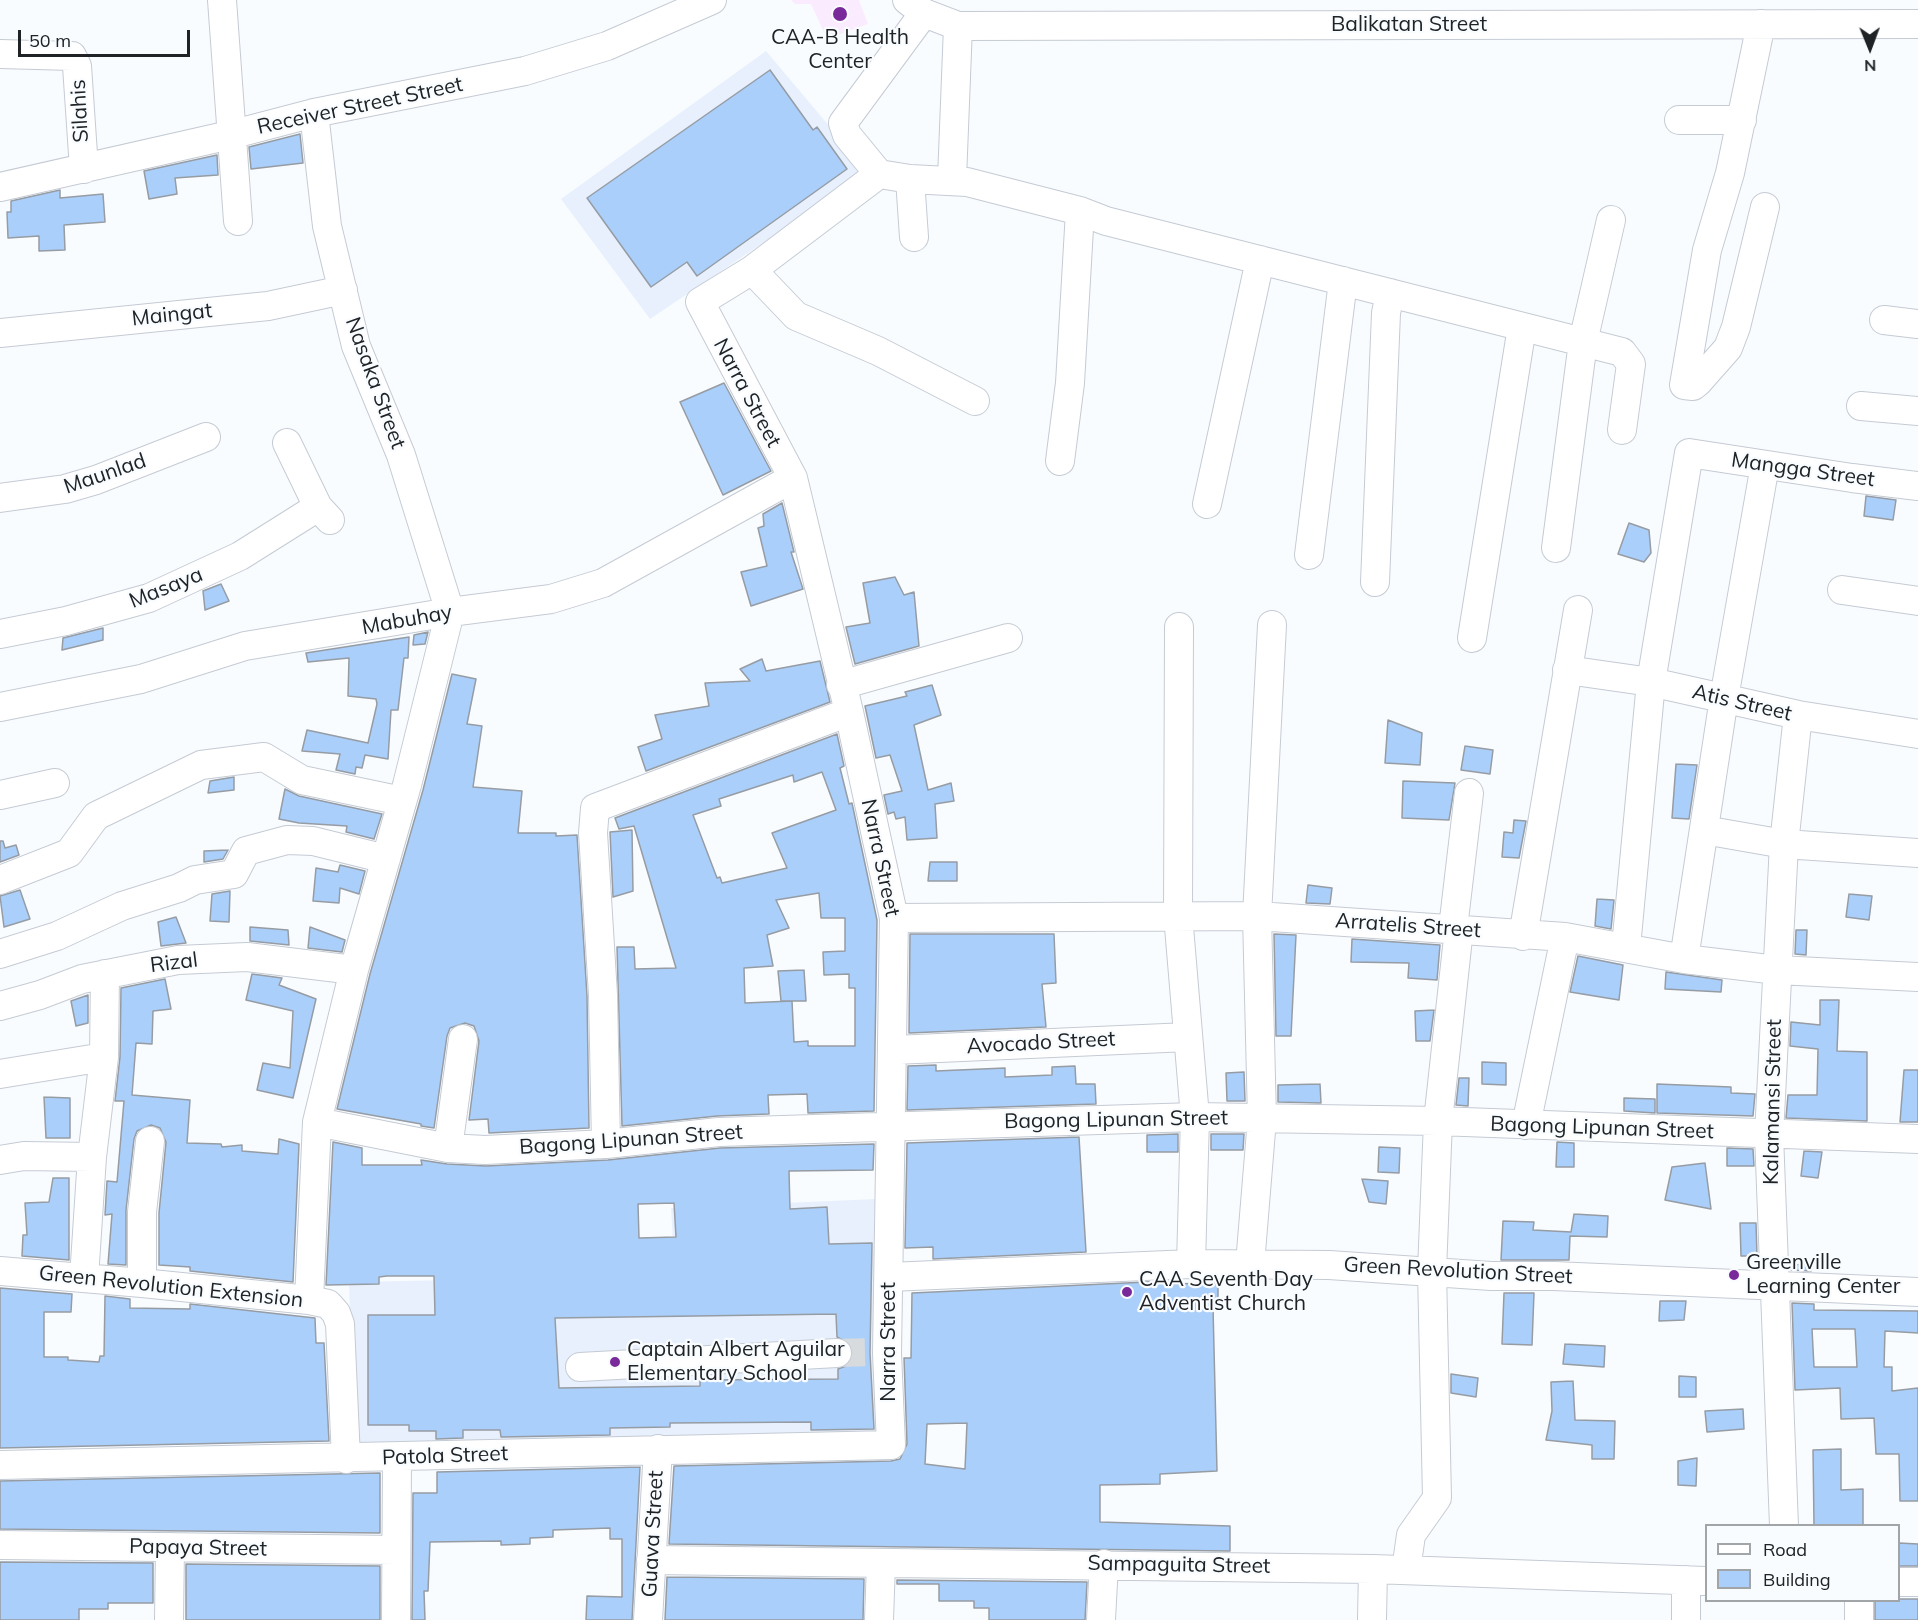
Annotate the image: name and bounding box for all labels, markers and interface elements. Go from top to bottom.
marker: CAA-B Health Center [831,5,849,23]
street label: Balikatan Street [1331,12,1487,38]
scale bar [21,18,194,56]
north arrow [1840,18,1900,78]
place label: CAA-B Health Center [771,25,909,75]
text: 50 m [29,29,71,52]
text: N [1864,56,1877,76]
street label: Receiver Street Street [255,72,465,140]
street label: Silahis [66,79,94,143]
street label: Maingat [131,298,213,332]
street label: Nasaka Street [340,314,410,452]
street label: Narra Street [708,334,786,452]
street label: Mangga Street [1730,447,1876,493]
street label: Maunlad [61,448,149,500]
street label: Masaya [126,562,206,614]
street label: Mabuhay [360,600,454,640]
street label: Atis Street [1690,679,1794,727]
street label: Narra Street [855,797,905,919]
street label: Arratelis Street [1334,908,1482,944]
street label: Rizal [149,948,199,978]
street label: Kalamansi Street [1759,1019,1787,1185]
street label: Avocado Street [966,1027,1116,1059]
street label: Bagong Lipunan Street [1004,1105,1228,1135]
street label: Bagong Lipunan Street [1490,1112,1714,1144]
street label: Bagong Lipunan Street [518,1120,744,1160]
place label: Greenville Learning Center [1746,1250,1900,1300]
street label: Green Revolution Street [1343,1252,1573,1290]
street label: Green Revolution Extension [38,1261,304,1313]
place label: CAA Seventh Day Adventist Church [1139,1267,1313,1317]
marker: Greenville Learning Center [1727,1268,1741,1282]
street label: Narra Street [876,1282,902,1402]
marker: CAA Seventh Day Adventist Church [1120,1285,1134,1299]
place label: Captain Albert Aguilar Elementary School [627,1337,845,1387]
marker: Captain Albert Aguilar Elementary School [608,1355,622,1369]
street label: Patola Street [382,1441,508,1471]
street label: Guava Street [637,1470,669,1598]
legend [1705,1524,1900,1602]
street label: Papaya Street [129,1534,267,1562]
text: Road [1763,1538,1807,1561]
street label: Sampaguita Street [1087,1551,1271,1579]
text: Building [1763,1568,1831,1591]

